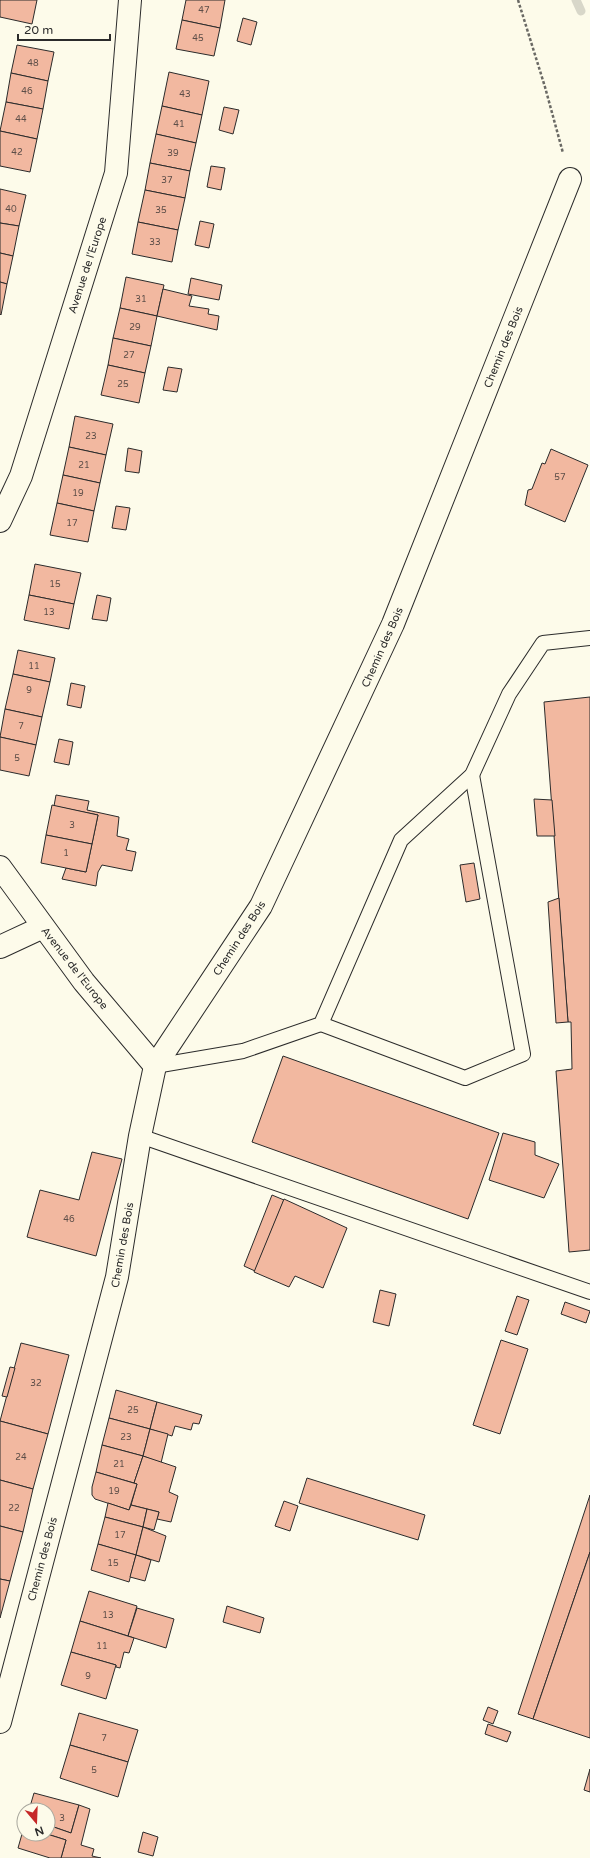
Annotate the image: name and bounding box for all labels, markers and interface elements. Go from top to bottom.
house number: 47 [198,5,210,16]
scale bar [18,16,110,42]
text: 20 m [24,23,53,37]
house number: 45 [192,33,204,44]
house number: 48 [27,58,39,69]
house number: 46 [21,86,33,97]
house number: 43 [179,89,191,100]
house number: 44 [15,114,27,125]
house number: 41 [173,119,185,130]
house number: 42 [11,147,23,158]
house number: 39 [167,148,179,159]
house number: 37 [161,175,173,186]
house number: 40 [5,204,17,215]
house number: 35 [155,205,167,216]
street label: Avenue de l'Europe [66,215,109,315]
house number: 33 [149,237,161,248]
house number: 31 [135,294,147,305]
street label: Chemin des Bois [481,305,526,390]
house number: 29 [129,322,141,333]
house number: 27 [123,350,135,361]
house number: 25 [117,379,129,390]
house number: 23 [85,431,97,442]
house number: 21 [78,460,90,471]
house number: 57 [554,472,566,483]
house number: 19 [72,488,84,499]
house number: 17 [66,518,78,529]
house number: 15 [49,579,61,590]
street label: Chemin des Bois [359,605,406,689]
house number: 13 [43,607,55,618]
house number: 11 [28,661,40,672]
house number: 9 [26,685,32,696]
house number: 7 [18,721,24,732]
house number: 5 [14,753,20,764]
house number: 3 [69,820,75,831]
house number: 1 [63,848,69,859]
street label: Chemin des Bois [210,898,268,978]
street label: Avenue de l'Europe [38,925,111,1012]
street label: Chemin des Bois [109,1201,136,1289]
house number: 46 [63,1214,75,1225]
house number: 32 [30,1378,42,1389]
house number: 25 [127,1405,139,1416]
house number: 23 [120,1432,132,1443]
house number: 24 [15,1452,27,1463]
house number: 21 [113,1459,125,1470]
house number: 19 [108,1486,120,1497]
house number: 22 [8,1503,20,1514]
street label: Chemin des Bois [25,1516,60,1603]
house number: 17 [114,1530,126,1541]
house number: 15 [107,1558,119,1569]
house number: 13 [102,1610,114,1621]
house number: 11 [96,1641,108,1652]
house number: 9 [85,1671,91,1682]
house number: 7 [101,1733,107,1744]
house number: 5 [91,1765,97,1776]
north arrow [16,1802,56,1842]
house number: 3 [59,1813,65,1824]
text: N [33,1823,45,1839]

